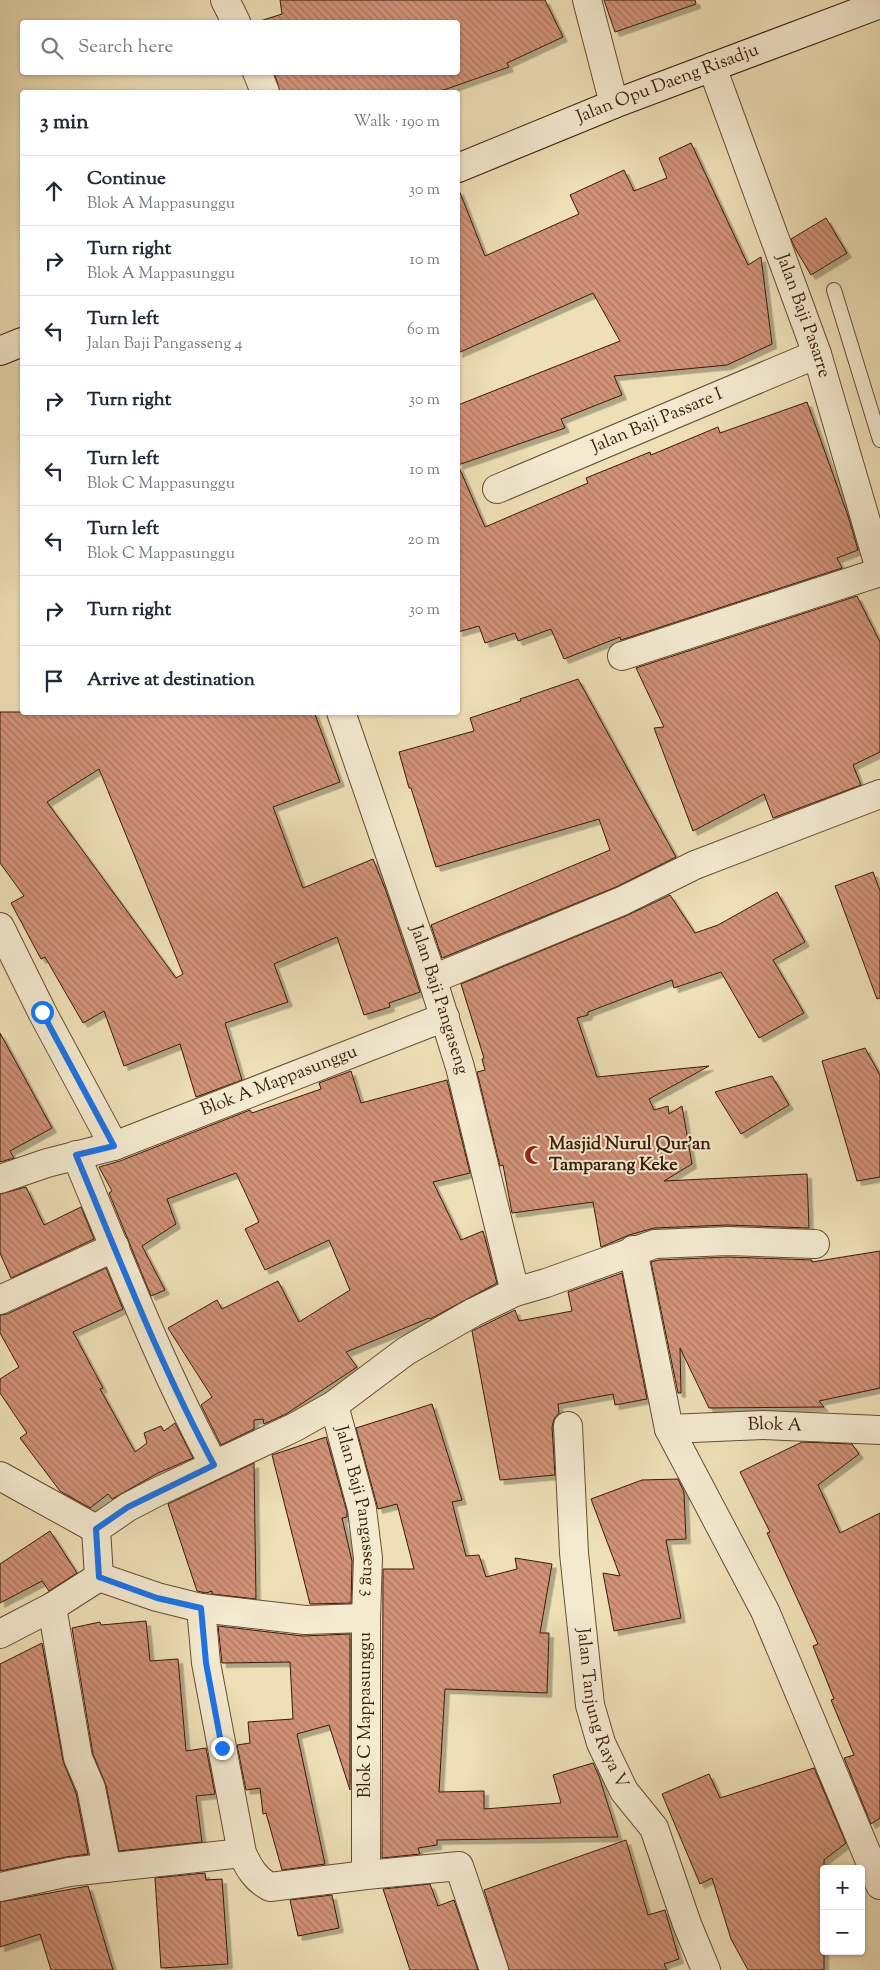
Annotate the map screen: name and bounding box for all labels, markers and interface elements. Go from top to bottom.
search box [20,20,460,75]
icon: search [38,34,66,62]
text: Search here [78,34,173,61]
street label: Jalan Opu Daeng Risadju [572,38,763,131]
text: 3 min [40,108,89,138]
text: Walk · 190 m [353,111,440,134]
text: Continue [87,166,166,193]
icon: ahead [40,177,68,205]
text: 30 m [409,179,440,202]
text: Blok A Mappasunggu [87,193,235,216]
text: Turn right [87,236,171,263]
icon: right [40,247,68,275]
text: 10 m [410,249,440,272]
street label: Jalan Baji Pasarre [768,249,836,381]
text: Blok A Mappasunggu [87,263,235,286]
text: Turn left [87,306,159,333]
icon: left [40,317,68,345]
text: 60 m [407,319,440,342]
text: Jalan Baji Pangasseng 4 [87,333,243,356]
street label: Jalan Baji Passare I [587,382,727,461]
icon: right [40,387,68,415]
text: Turn right [87,387,171,414]
text: 30 m [409,389,440,412]
text: Turn left [87,446,159,473]
icon: left [40,457,68,485]
text: 10 m [410,459,440,482]
text: Blok C Mappasunggu [87,473,235,496]
text: Turn left [87,516,159,543]
icon: left [40,527,68,555]
text: 20 m [407,529,440,552]
text: Blok C Mappasunggu [87,543,235,566]
icon: right [40,597,68,625]
text: Turn right [87,597,171,624]
text: 30 m [409,599,440,622]
icon: arrive [40,667,68,695]
text: Arrive at destination [87,667,255,694]
street label: Jalan Baji Pangaseng [402,921,474,1077]
route start [31,1001,54,1024]
street label: Blok A Mappasunggu [197,1039,361,1124]
place label: Masjid Nurul Qur'an Tamparang Keke [549,1132,711,1179]
mosque icon: Masjid Nurul Qur'an Tamparang Keke [523,1144,545,1166]
street label: Blok A [747,1412,803,1440]
street label: Jalan Baji Pangasseng 3 [327,1422,381,1597]
street label: Jalan Tanjung Raya V [569,1626,634,1794]
street label: Blok C Mappasunggu [353,1632,379,1798]
route end [211,1737,234,1760]
map controls [820,1865,865,1955]
button: + [820,1865,865,1910]
button: − [820,1910,865,1955]

